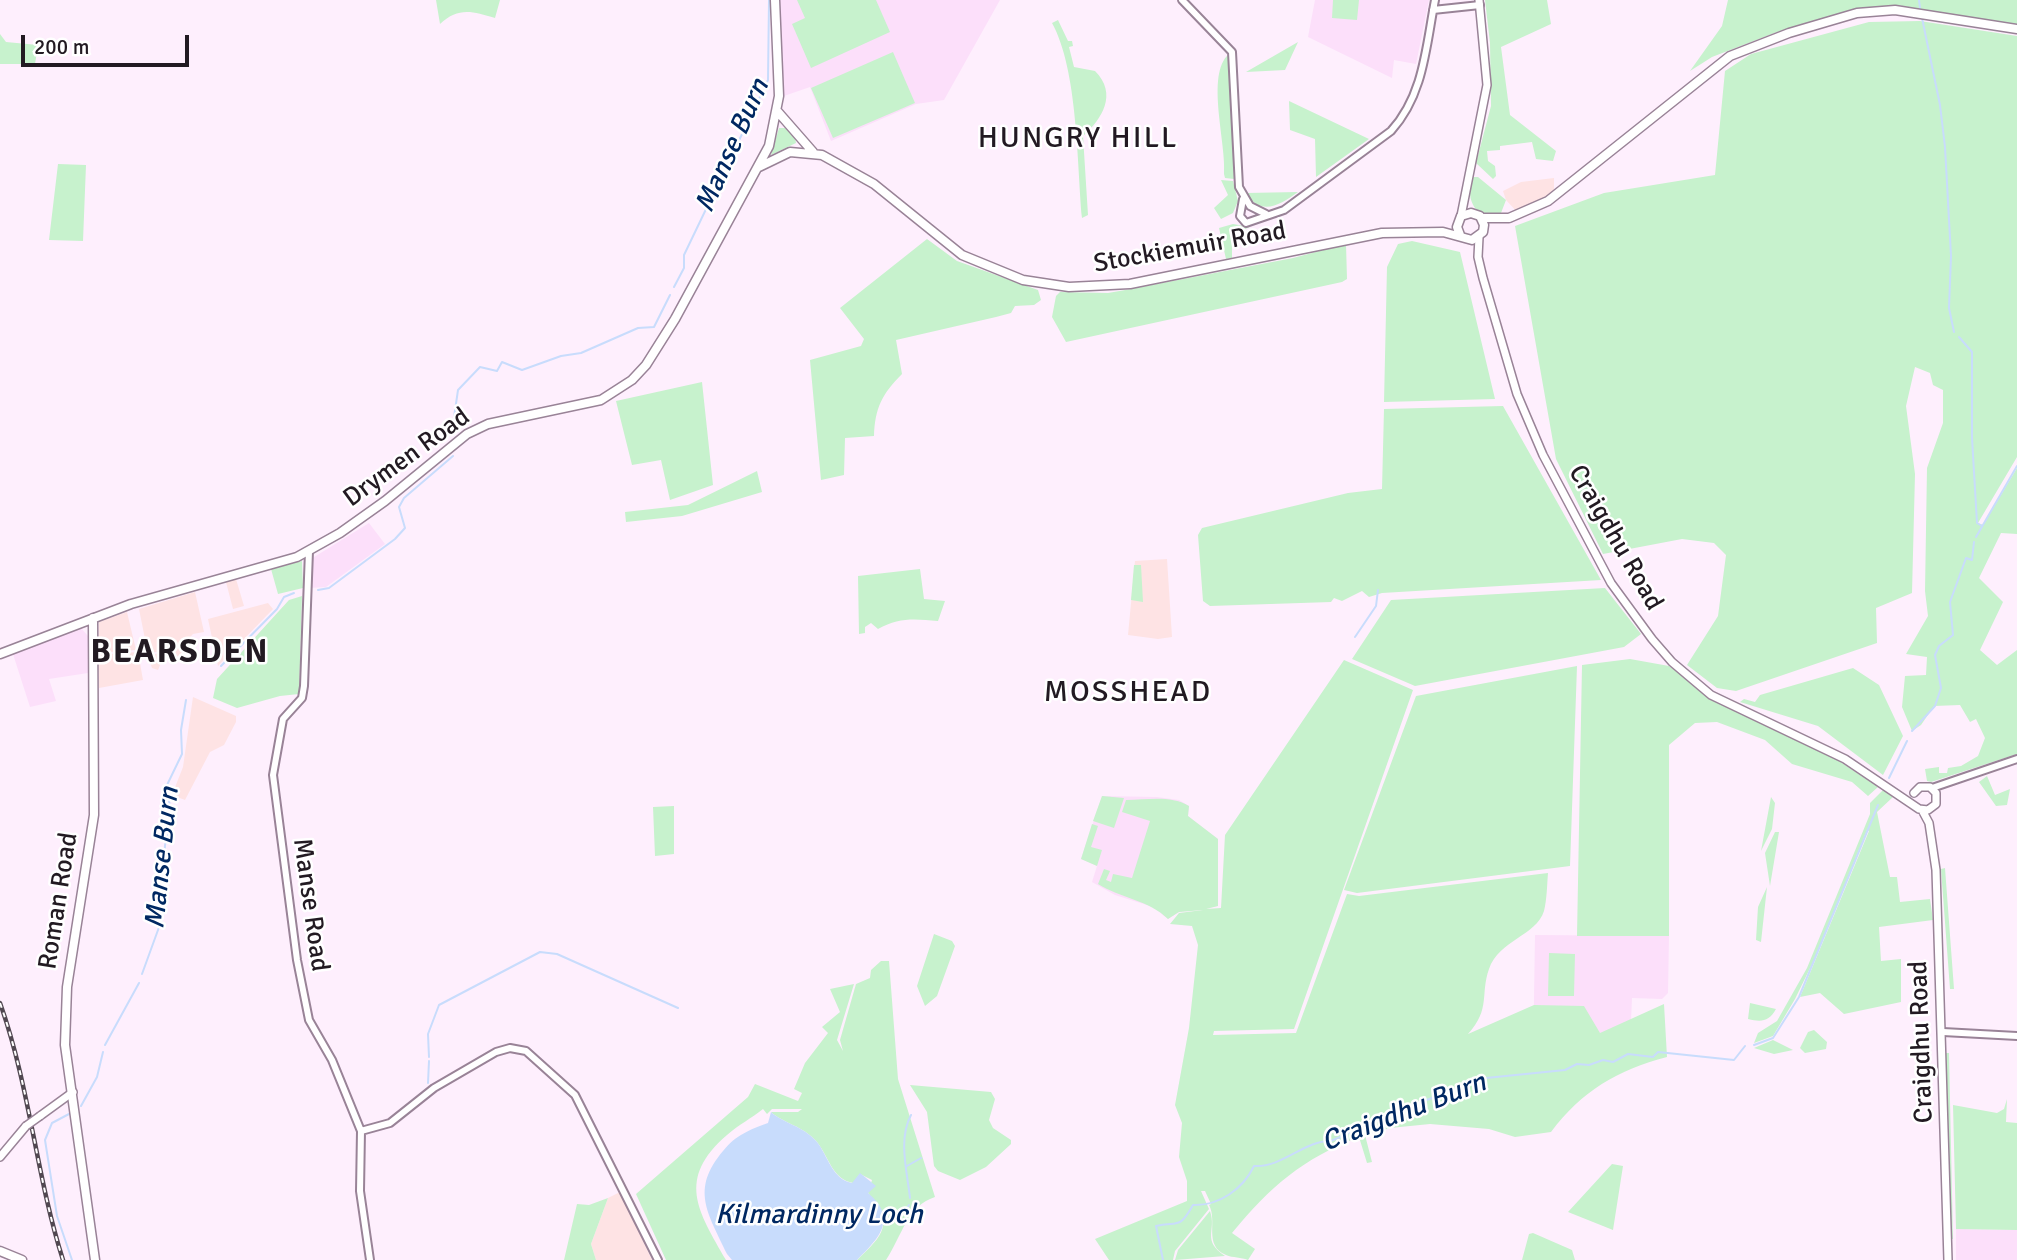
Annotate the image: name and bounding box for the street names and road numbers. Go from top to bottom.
street label: Stockiemuir Road [1091,216,1289,280]
street label: Drymen Road [338,402,476,514]
street label: Craigdhu Road [1561,460,1669,616]
street label: Roman Road [33,830,85,972]
street label: Manse Road [285,836,335,974]
street label: Craigdhu Road [1904,960,1940,1124]

